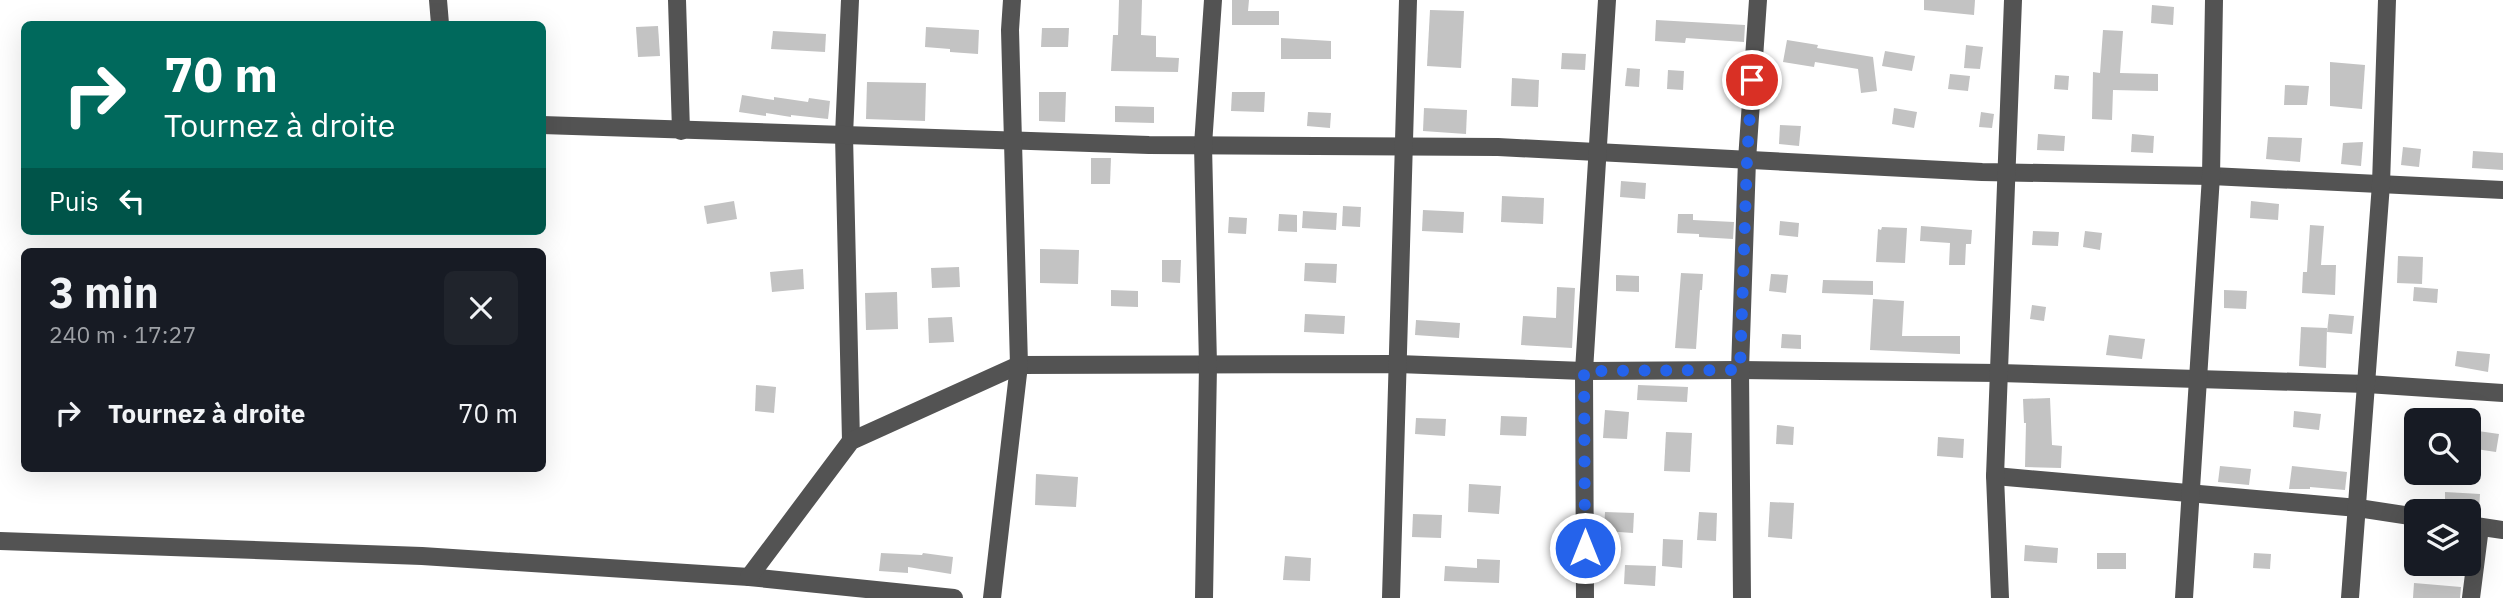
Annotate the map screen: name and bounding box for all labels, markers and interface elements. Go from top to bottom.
text: 70 m [164,42,278,105]
icon: right [49,49,140,140]
pin [1722,50,1782,110]
icon: arrive [1733,61,1771,99]
text: Tournez à droite [164,104,395,146]
icon: left [113,182,151,220]
text: Puis [49,184,99,218]
text: 3 min [49,265,159,320]
button: close [444,271,518,345]
text: 240 m · 17:27 [49,319,196,349]
icon: right [49,394,87,432]
text: Tournez à droite [108,396,305,430]
text: 70 m [458,396,518,430]
map controls [2404,408,2481,576]
button: search [2404,408,2481,485]
button: layers [2404,499,2481,576]
position arrow [1548,511,1622,585]

